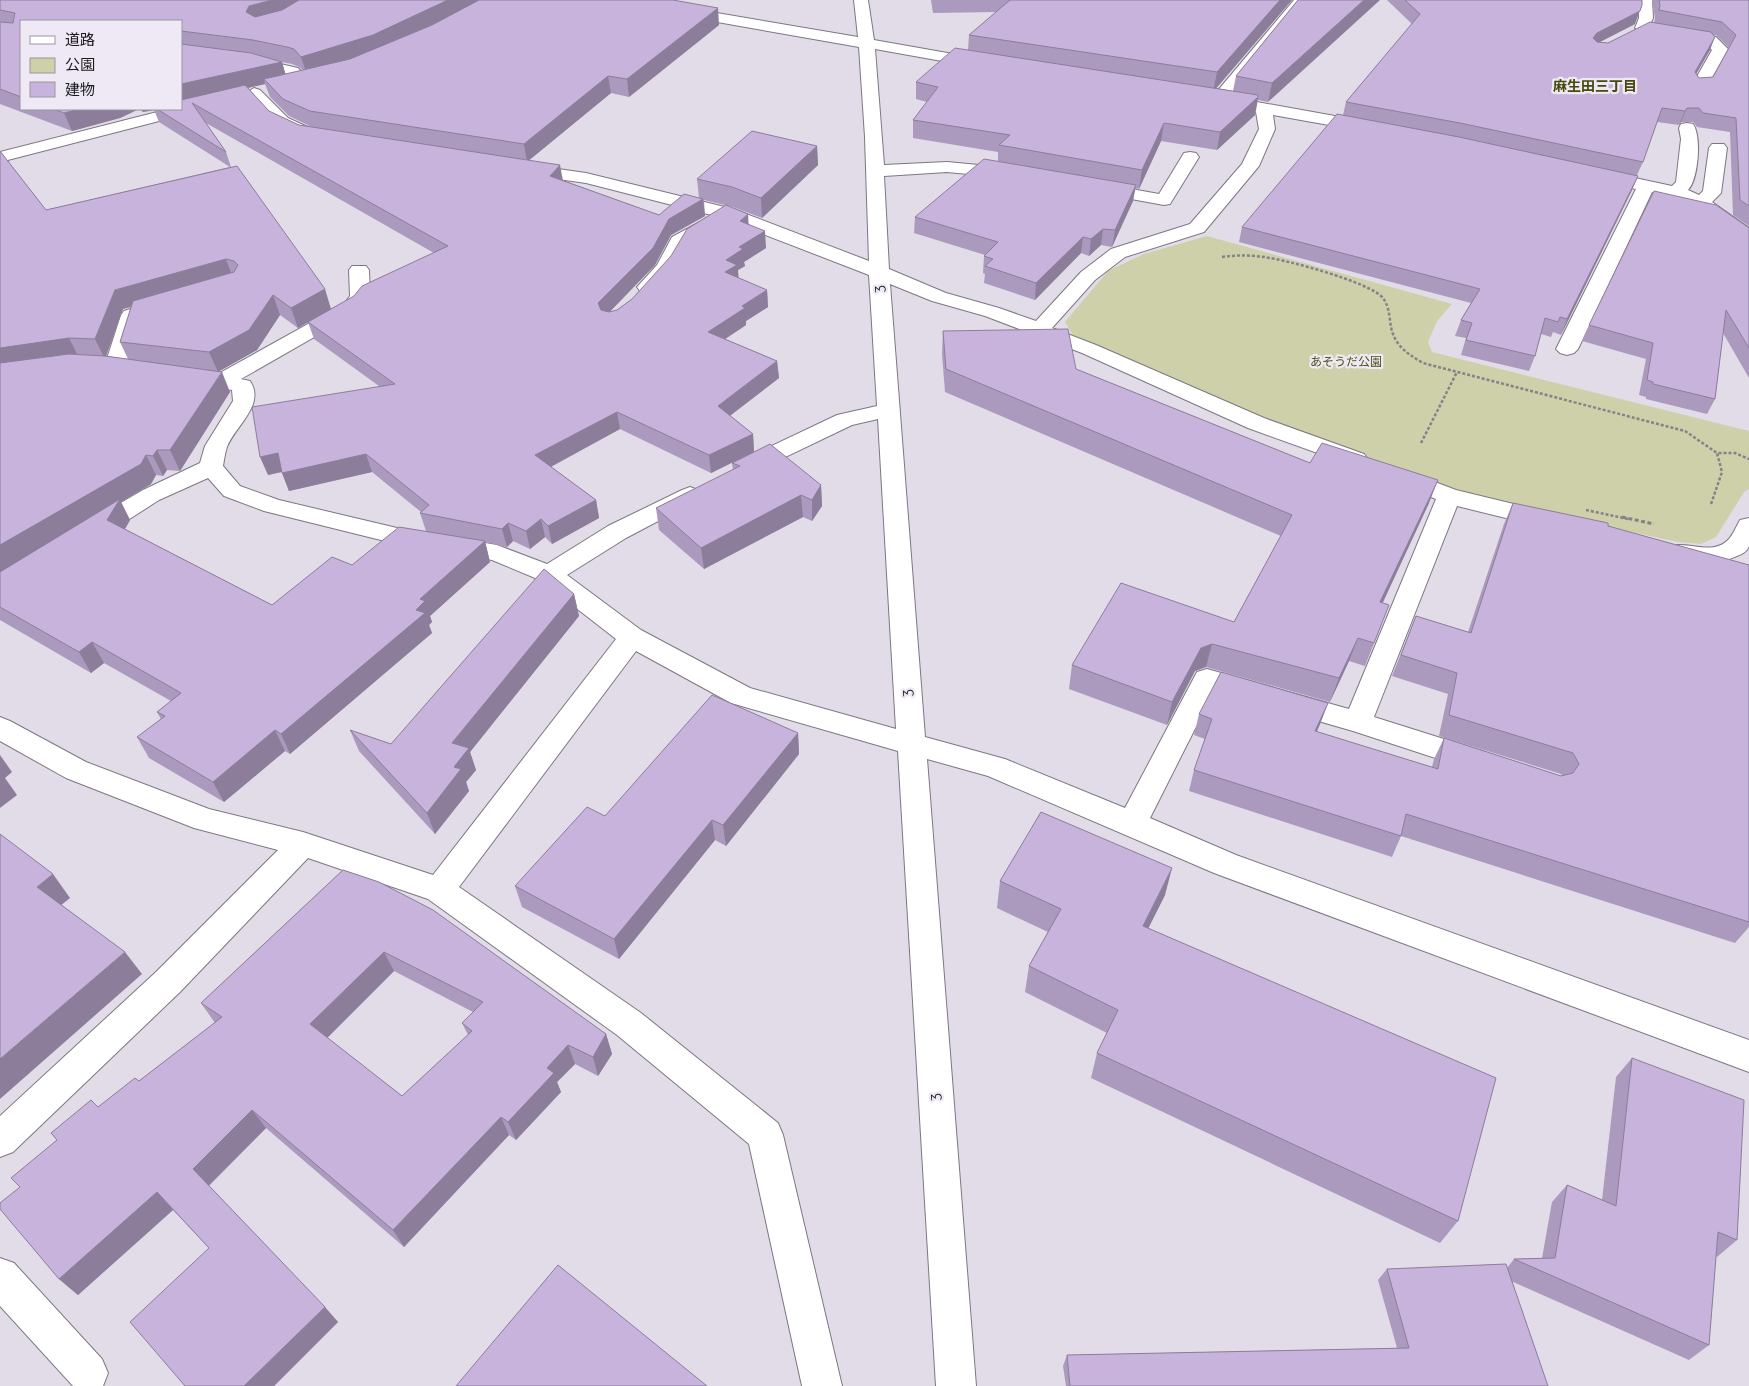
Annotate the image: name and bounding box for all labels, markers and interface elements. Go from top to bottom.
legend [20,20,182,110]
text: 道路 [65,30,95,49]
text: 公園 [65,55,95,74]
district label: 麻生田三丁目 [1553,77,1637,95]
text: 建物 [65,80,95,99]
street label: 3 [870,284,890,294]
park label: あそうだ公園 [1310,354,1382,369]
street label: 3 [898,688,918,698]
street label: 3 [926,1092,946,1102]

